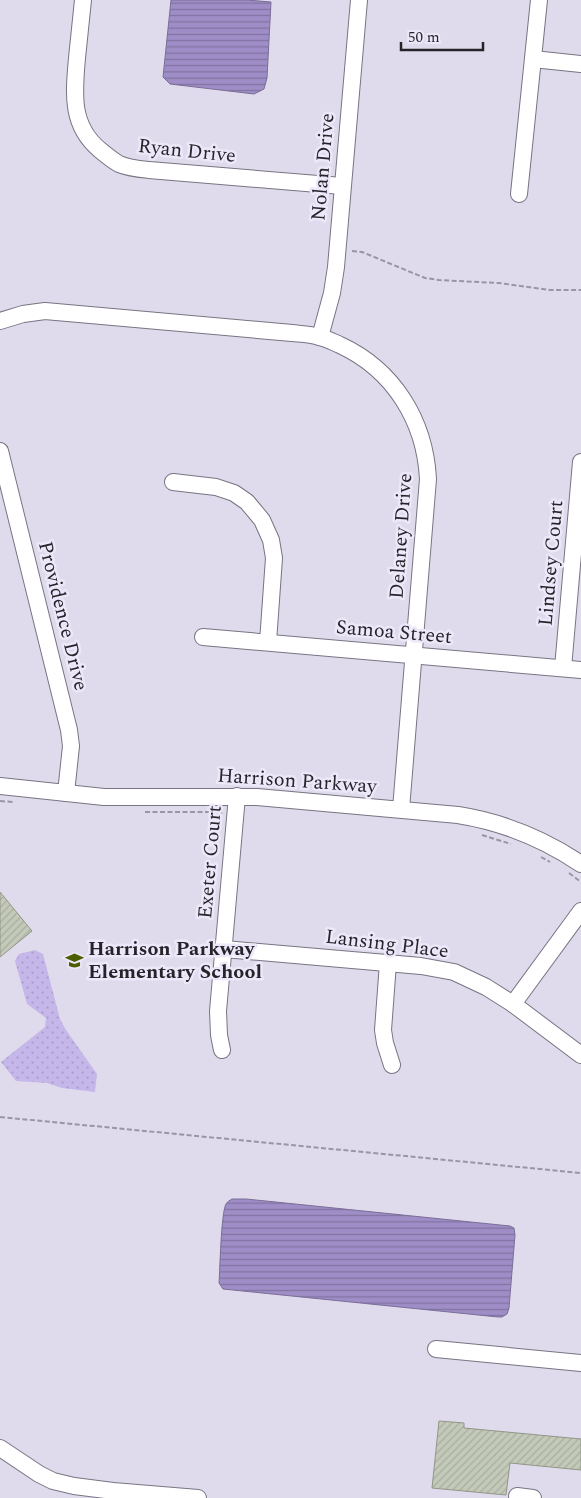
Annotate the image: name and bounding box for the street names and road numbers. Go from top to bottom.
street label: Nolan Drive [303,112,343,222]
street label: Ryan Drive [137,131,237,171]
street label: Delaney Drive [382,472,420,600]
street label: Lindsey Court [531,499,571,627]
street label: Providence Drive [30,538,96,694]
street label: Samoa Street [335,612,453,652]
street label: Harrison Parkway [216,760,379,802]
street label: Exeter Court [190,804,230,920]
street label: Lansing Place [324,922,450,966]

